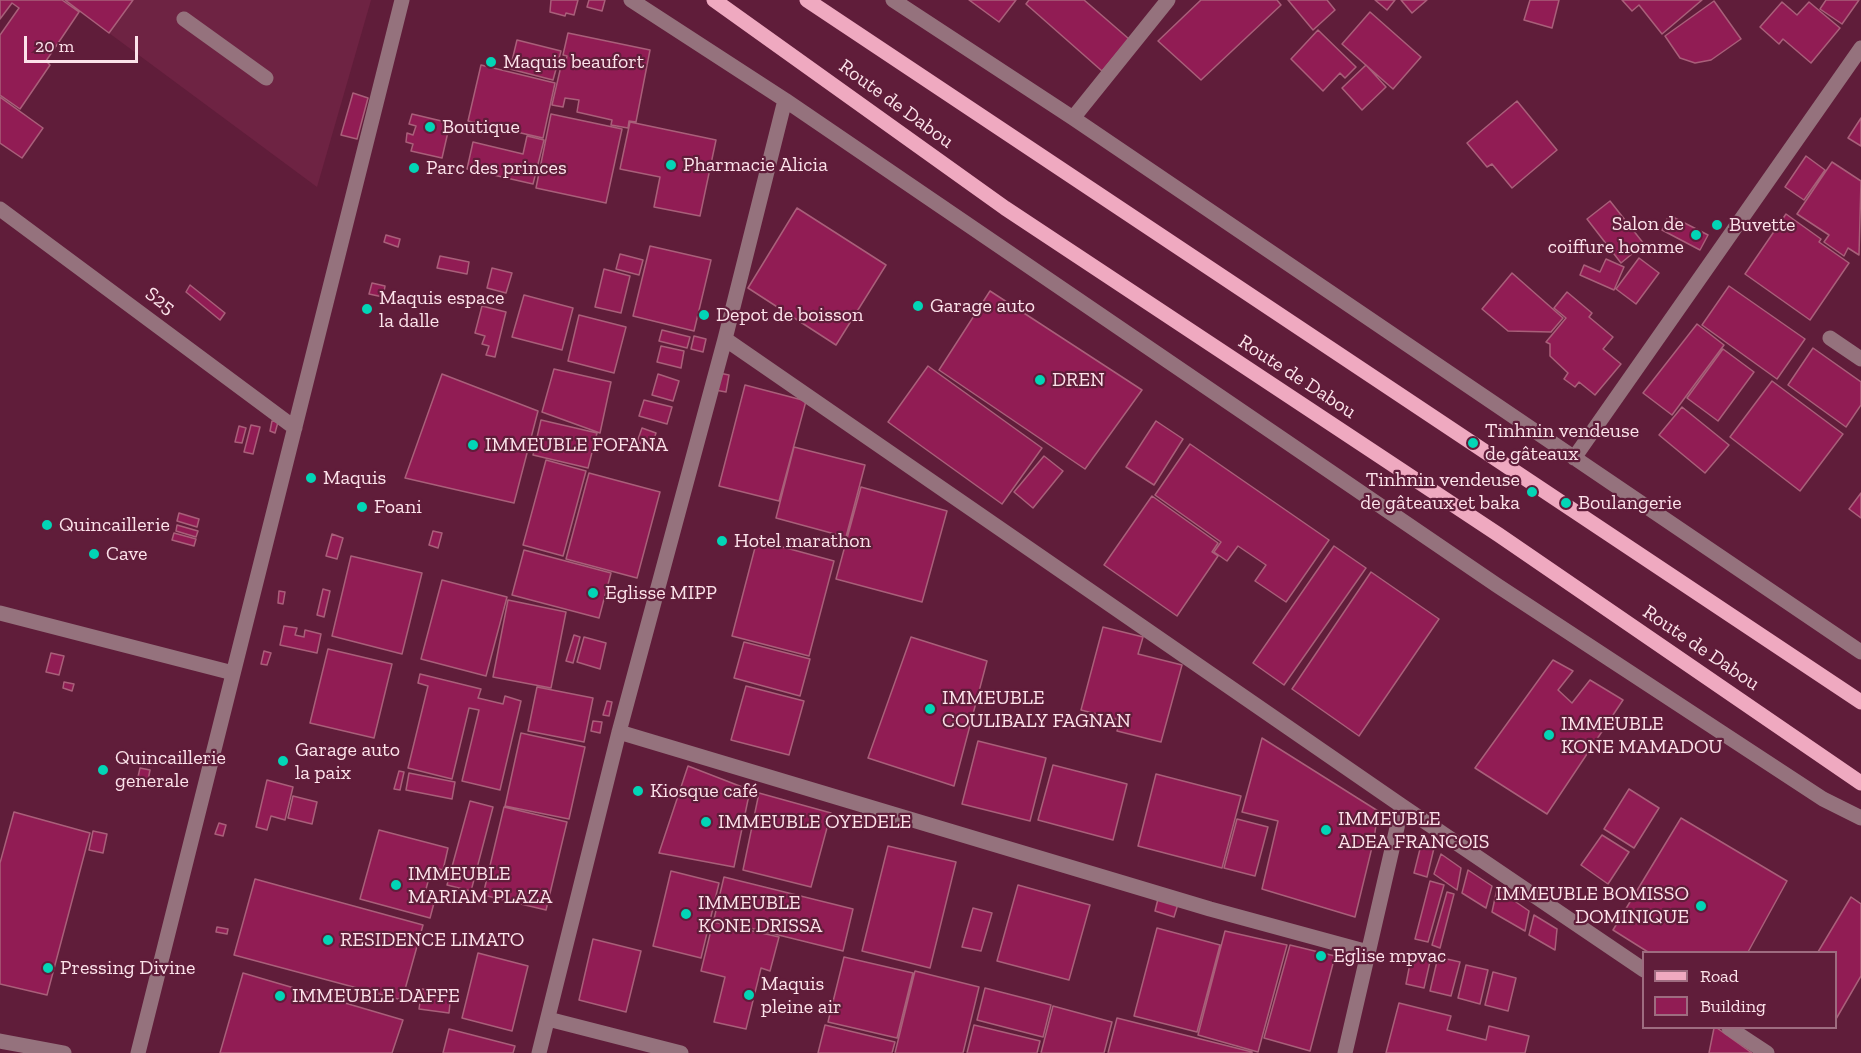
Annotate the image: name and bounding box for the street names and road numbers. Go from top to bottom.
street label: Route de Dabou [834,54,958,154]
street label: S25 [140,282,180,320]
street label: Route de Dabou [1234,330,1360,424]
street label: Route de Dabou [1638,600,1764,696]

